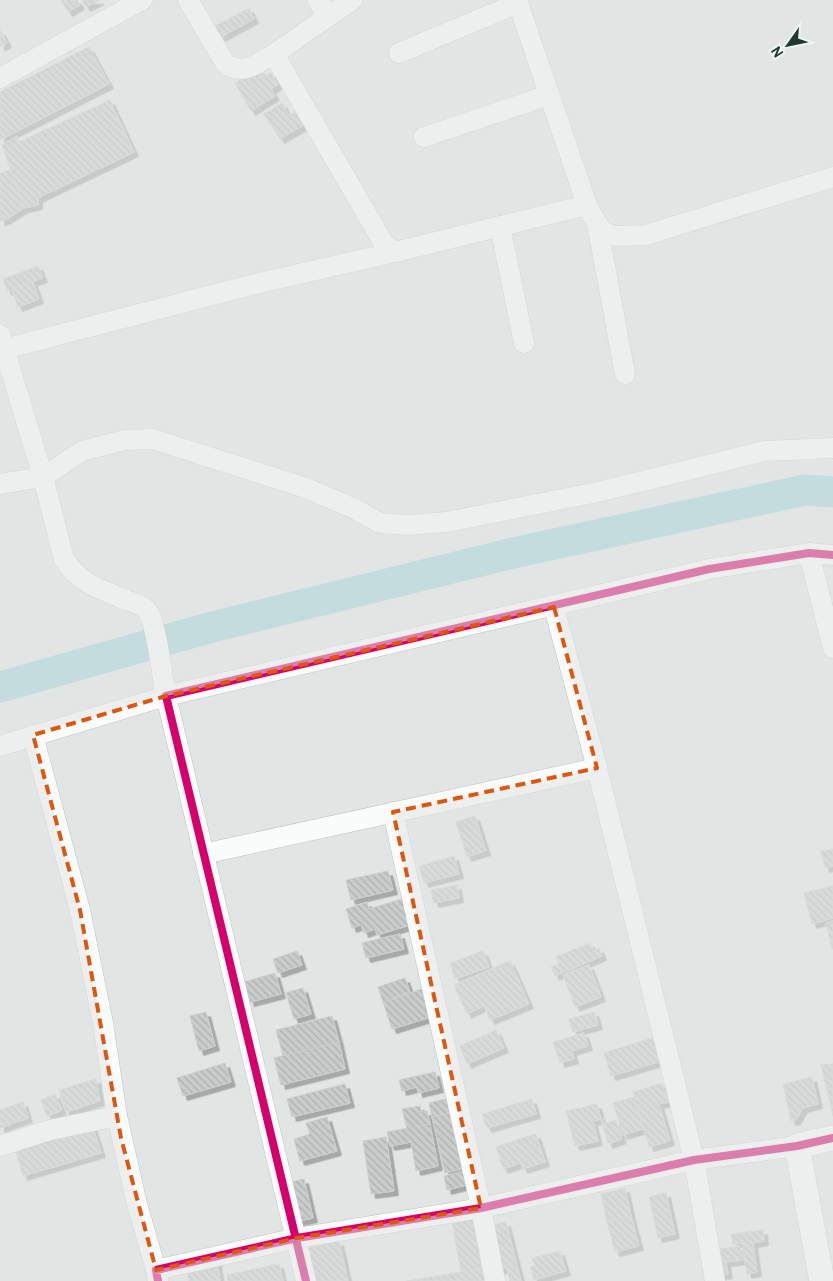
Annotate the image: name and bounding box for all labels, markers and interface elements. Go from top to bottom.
north arrow [763,20,813,70]
text: N [768,42,788,60]

